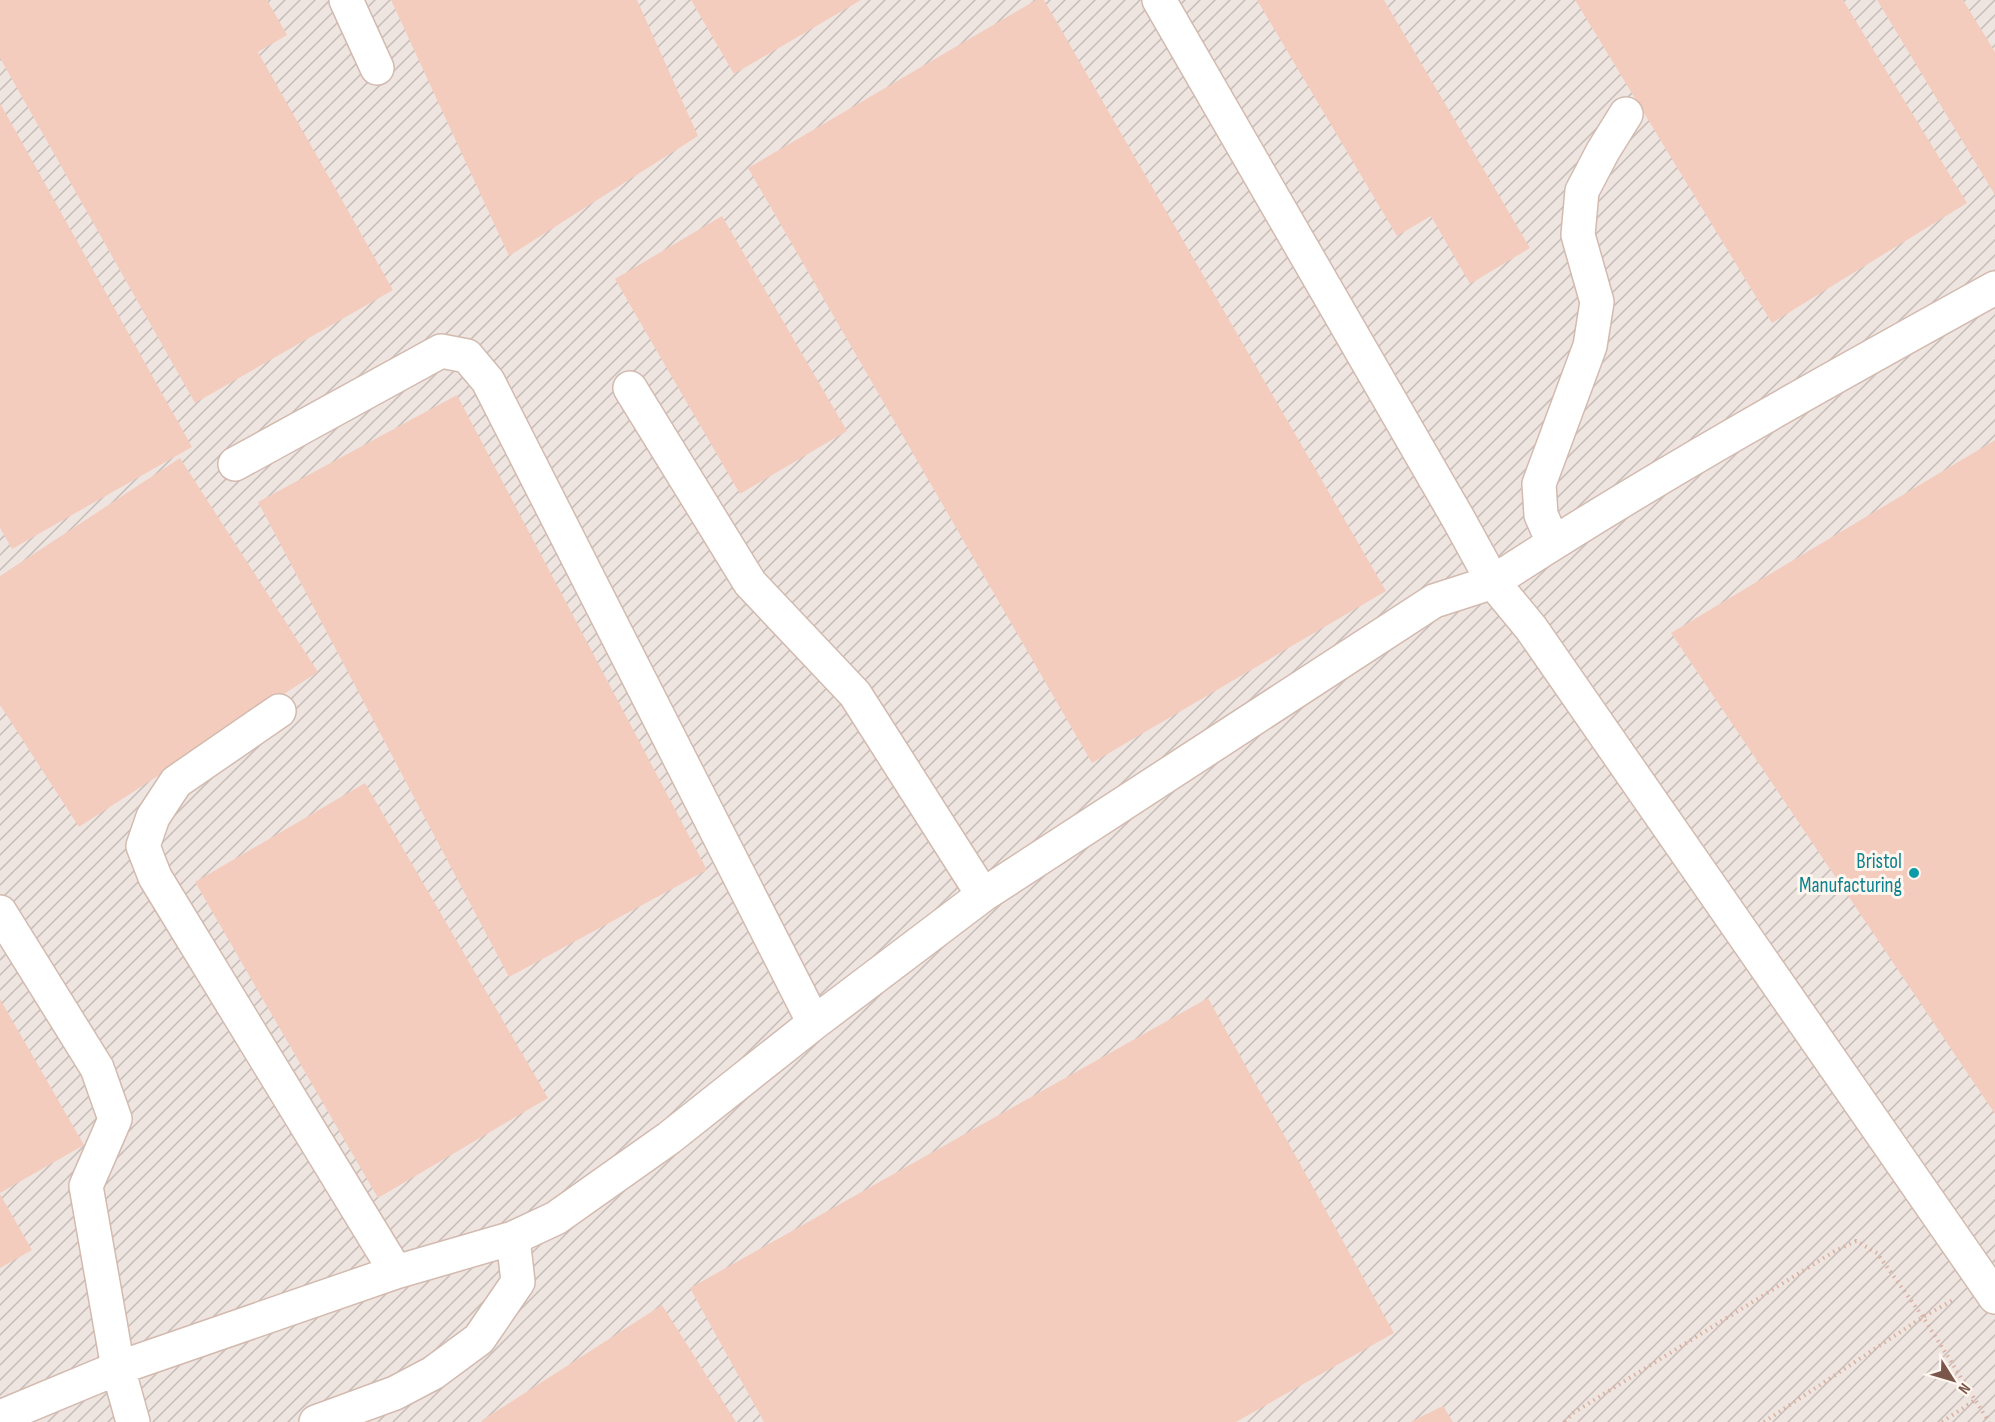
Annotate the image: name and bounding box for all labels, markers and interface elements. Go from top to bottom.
place label: Bristol Manufacturing [1799,849,1902,898]
marker: Bristol Manufacturing [1907,866,1921,880]
north arrow [1923,1350,1983,1410]
text: N [1954,1379,1974,1397]

